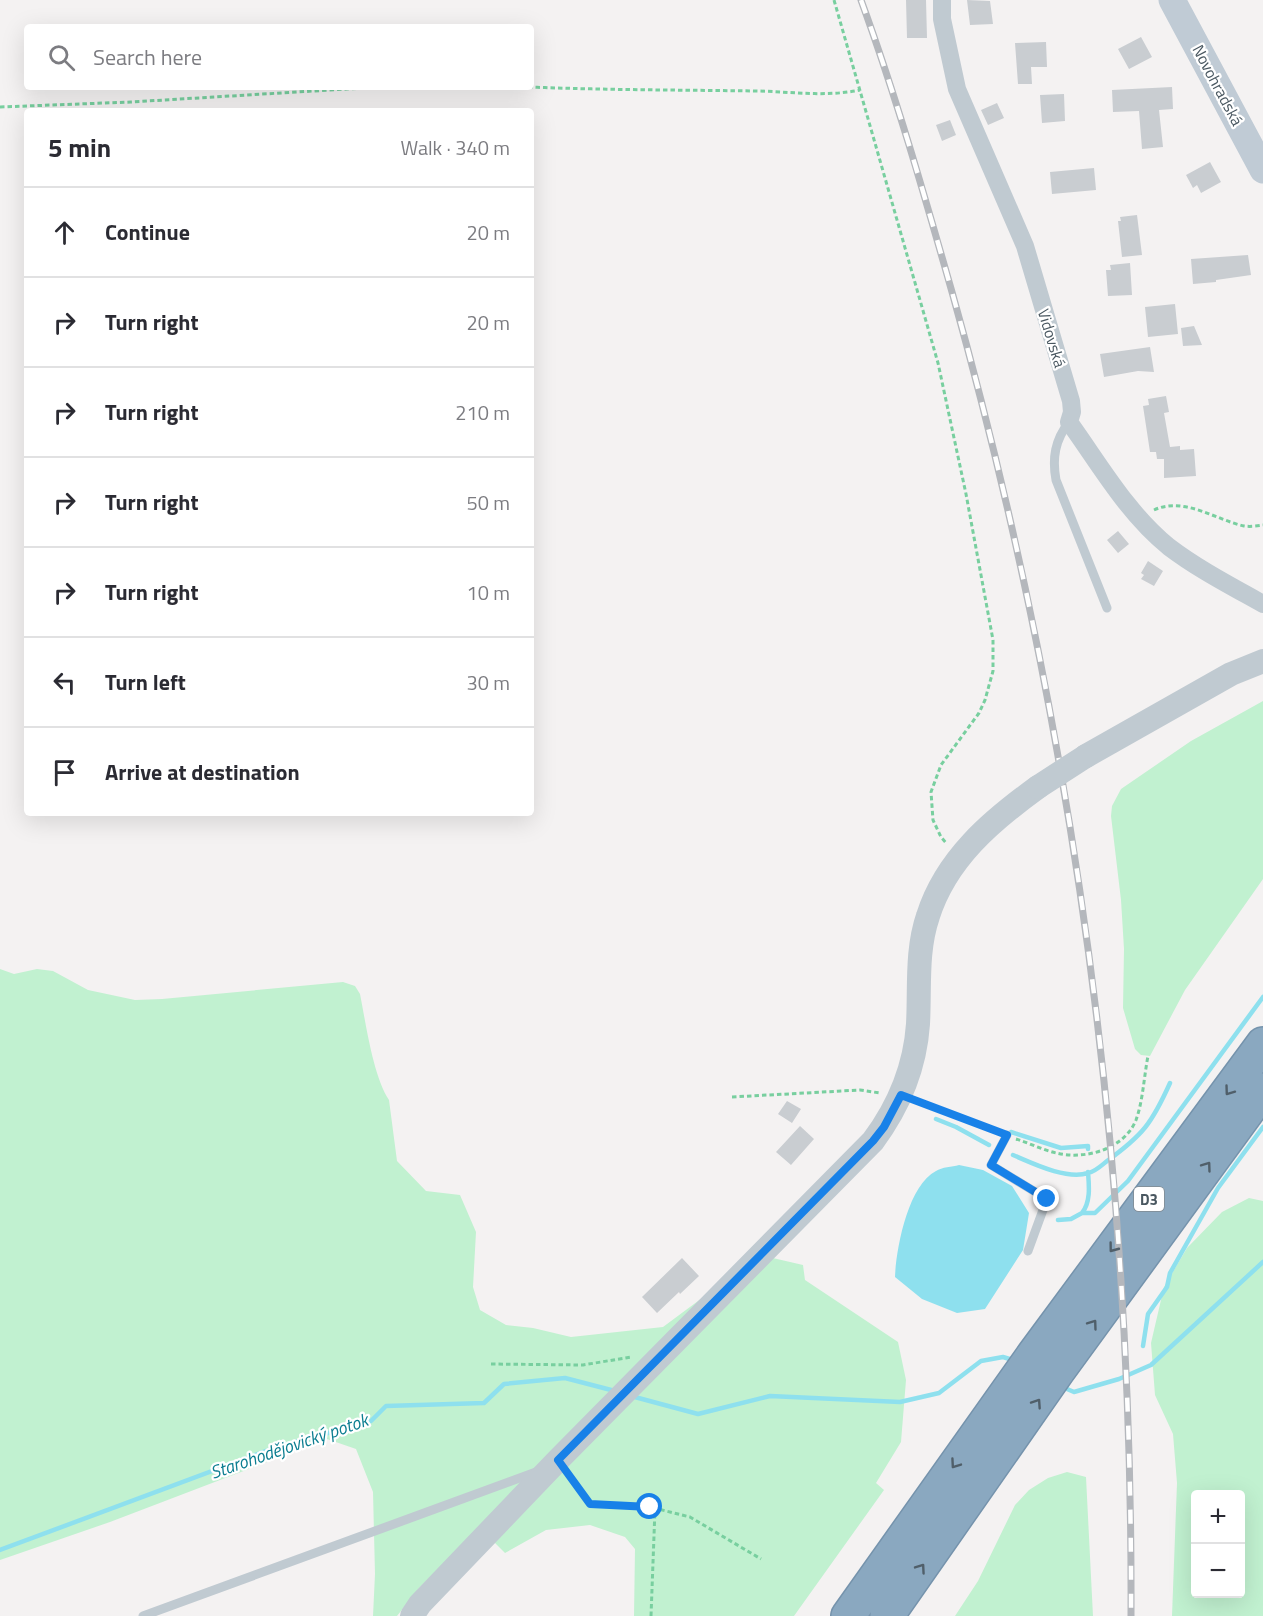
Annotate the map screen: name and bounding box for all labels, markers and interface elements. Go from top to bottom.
search box [24,24,534,90]
text: Search here [93,40,202,74]
street label: Novohradská [1187,40,1249,130]
icon: search [45,41,78,74]
text: 5 min [48,128,111,167]
text: Walk · 340 m [401,132,510,163]
text: Continue [105,215,190,249]
icon: ahead [48,216,81,249]
text: 20 m [466,217,510,248]
text: Turn right [105,305,199,339]
icon: right [48,306,81,339]
street label: Vidovská [1032,306,1072,370]
text: 20 m [466,307,510,338]
text: Turn right [105,395,199,429]
icon: right [48,396,81,429]
text: 210 m [455,397,510,428]
text: Turn right [105,485,199,519]
icon: right [48,486,81,519]
text: 50 m [466,487,510,518]
text: Turn right [105,575,199,609]
icon: right [48,576,81,609]
text: 10 m [466,577,510,608]
text: Turn left [105,665,186,699]
icon: left [48,666,81,699]
text: 30 m [466,667,510,698]
text: Arrive at destination [105,755,300,789]
icon: arrive [48,756,81,789]
one-way arrow [1225,1085,1236,1096]
one-way arrow [1200,1161,1211,1172]
route end [1033,1185,1059,1211]
road number: D3 [1134,1187,1164,1211]
one-way arrow [1109,1241,1120,1252]
one-way arrow [1085,1319,1096,1330]
one-way arrow [1029,1399,1041,1409]
water label: Starohodějovický potok [206,1406,373,1486]
one-way arrow [951,1458,962,1469]
map controls [1191,1490,1245,1598]
button: + [1191,1490,1245,1544]
route start [636,1493,662,1519]
button: − [1191,1544,1245,1598]
one-way arrow [914,1564,925,1575]

